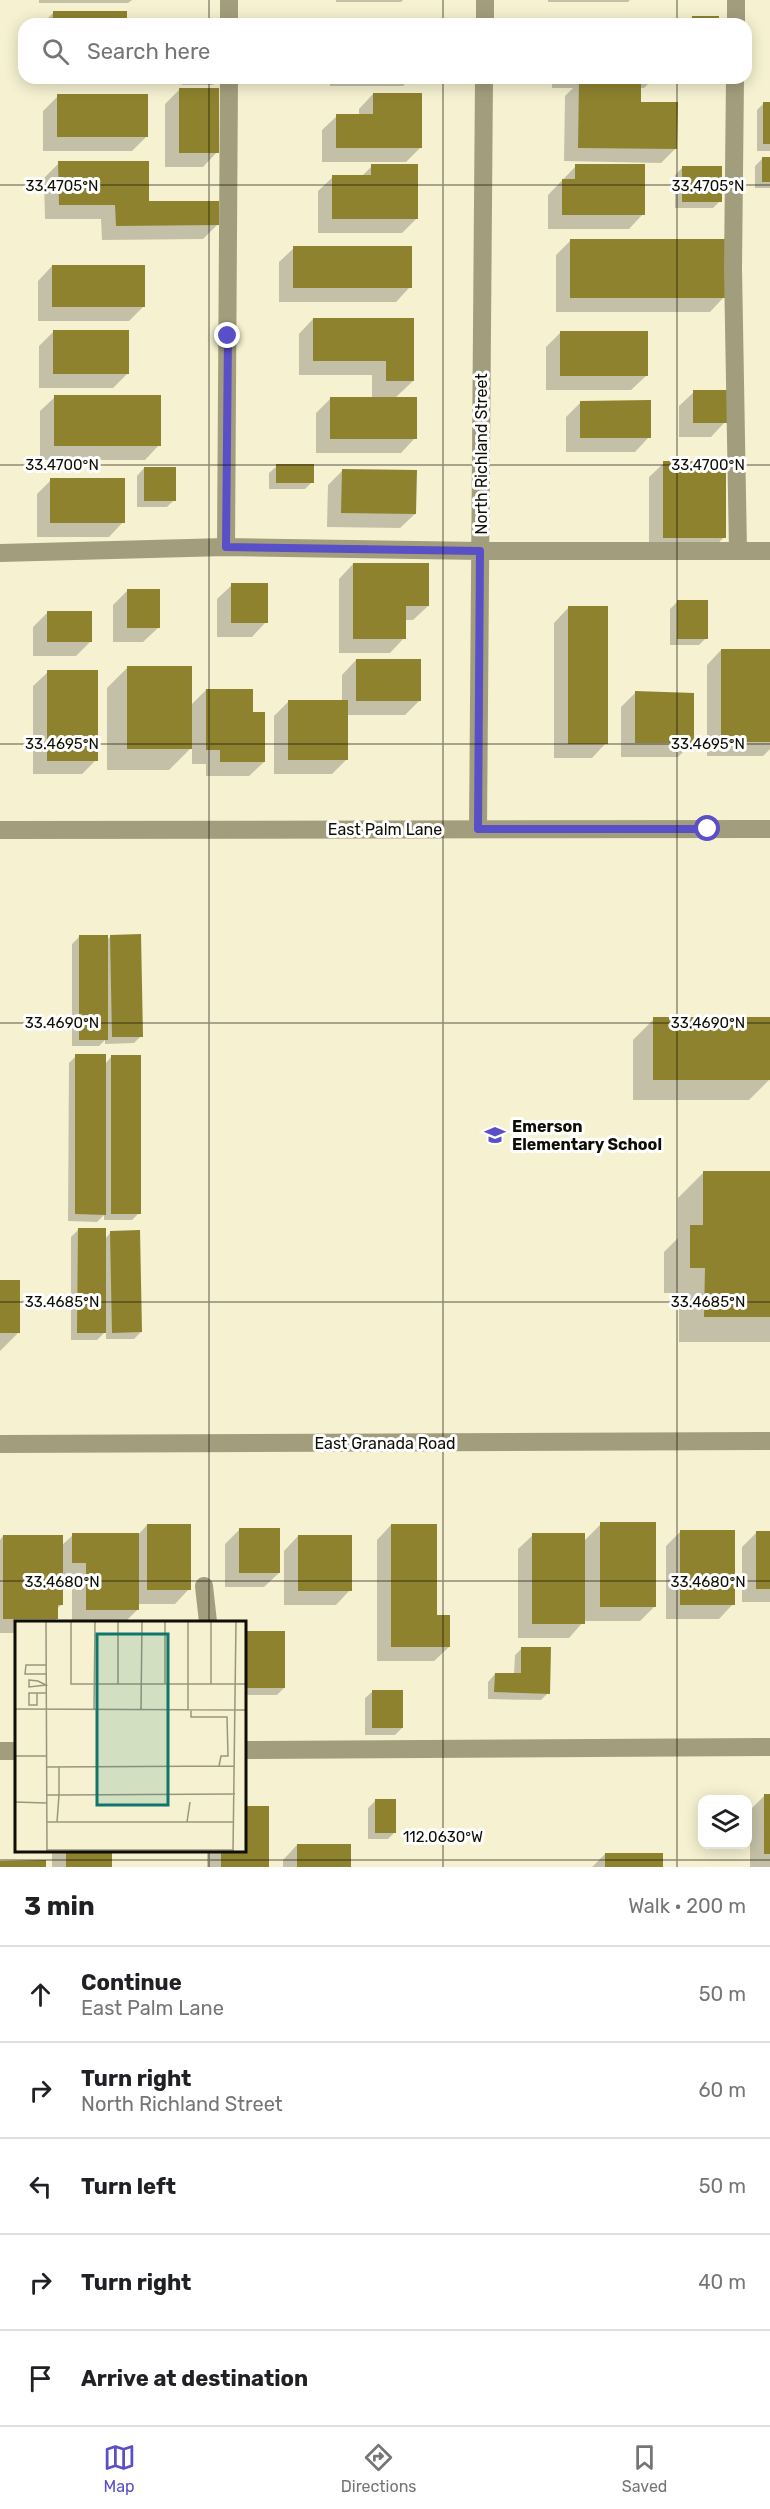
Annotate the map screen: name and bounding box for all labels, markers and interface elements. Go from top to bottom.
search box [18,18,752,84]
icon: search [39,35,72,68]
text: Search here [87,38,210,65]
text: 33.4705°N [25,177,99,195]
text: 33.4705°N [671,177,745,195]
route end [214,322,240,348]
street label: North Richland Street [472,373,491,535]
text: 33.4700°N [25,456,99,474]
text: 33.4700°N [671,456,745,474]
text: 33.4695°N [25,735,99,753]
text: 33.4695°N [671,735,745,753]
route start [694,815,720,841]
street label: East Palm Lane [328,820,442,839]
text: 33.4690°N [25,1014,99,1032]
text: 33.4690°N [671,1014,745,1032]
place label: Emerson Elementary School [512,1117,662,1154]
school or university icon: Emerson Elementary School [483,1123,507,1147]
text: 33.4685°N [25,1293,99,1311]
text: 33.4685°N [671,1293,745,1311]
street label: East Granada Road [314,1434,456,1453]
text: 33.4680°N [24,1573,100,1591]
text: 33.4680°N [670,1573,746,1591]
inset map [15,1621,246,1852]
map controls [698,1795,752,1849]
button: layers [698,1795,752,1849]
text: 112.0630°W [403,1828,483,1846]
text: 3 min [24,1891,95,1922]
text: Walk · 200 m [628,1894,746,1918]
text: Continue [81,1969,182,1996]
icon: ahead [24,1978,57,2011]
text: 50 m [699,1982,746,2006]
text: East Palm Lane [81,1996,224,2020]
text: Turn right [81,2065,191,2092]
icon: right [24,2074,57,2107]
text: 60 m [699,2078,746,2102]
text: North Richland Street [81,2092,283,2116]
icon: left [24,2170,57,2203]
text: Turn left [81,2173,176,2200]
text: 50 m [699,2174,746,2198]
icon: right [24,2266,57,2299]
text: Turn right [81,2269,191,2296]
text: 40 m [698,2270,746,2294]
icon: arrive [24,2362,57,2395]
text: Arrive at destination [81,2365,308,2392]
tab: Map [103,2441,136,2496]
tab: Directions [341,2441,417,2496]
tab: Saved [622,2441,667,2496]

